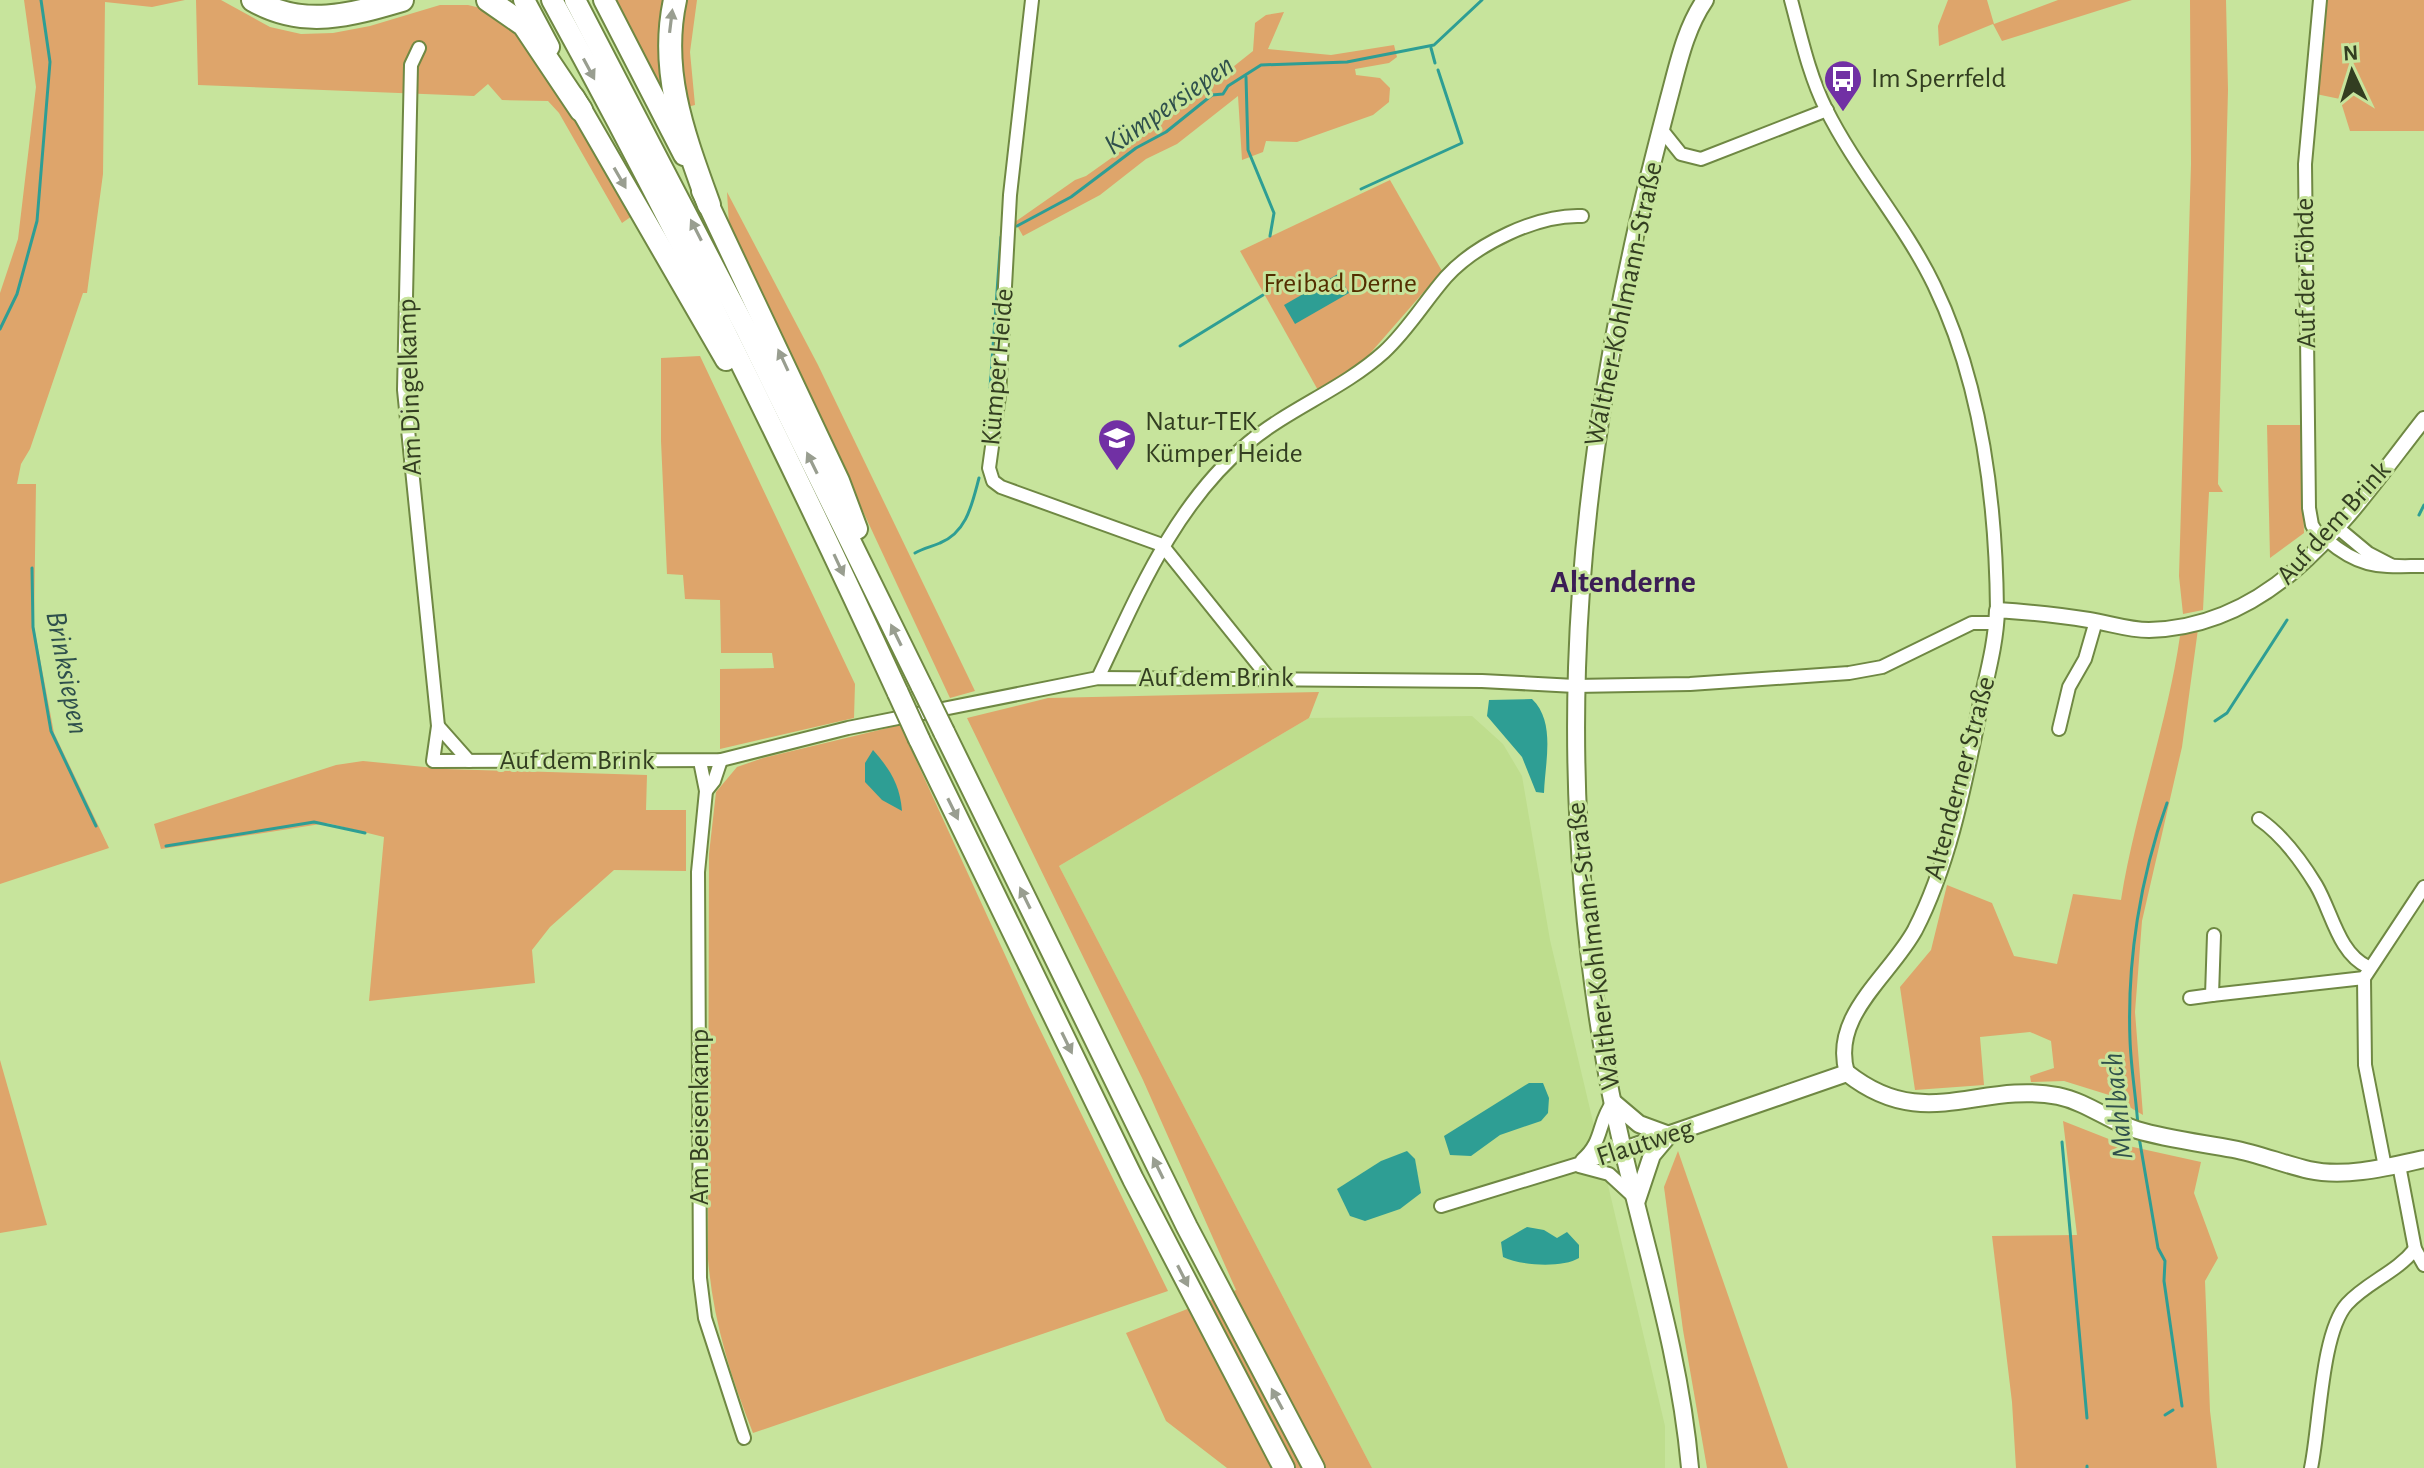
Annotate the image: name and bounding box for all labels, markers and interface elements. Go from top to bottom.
one-way arrow [665,8,678,33]
north arrow [2312,32,2392,112]
text: N [2342,42,2359,65]
water label: Kümpersiepen [1099,49,1239,161]
one-way arrow [582,57,595,80]
bus stop icon: Im Sperrfeld [1822,58,1864,113]
place label: Im Sperrfeld [1871,65,2006,93]
street label: Walther-Kohlmann-Straße [1580,159,1668,449]
one-way arrow [613,167,627,189]
street label: Auf der Föhde [2291,197,2321,349]
one-way arrow [689,219,703,242]
park label: Freibad Derne [1263,270,1417,298]
street label: Kümper Heide [977,287,1019,447]
street label: Am Dingelkamp [393,298,427,476]
one-way arrow [776,348,790,371]
place label: Natur-TEK Kümper Heide [1145,408,1303,468]
school or university icon: Natur-TEK Kümper Heide [1096,417,1138,472]
one-way arrow [805,451,819,474]
street label: Auf dem Brink [2272,456,2396,590]
one-way arrow [832,553,846,576]
district label: Altenderne [1550,566,1696,598]
water label: Brinksiepen [40,609,94,737]
one-way arrow [890,624,903,647]
street label: Auf dem Brink [1139,664,1294,692]
street label: Altenderner Straße [1919,674,2001,882]
street label: Auf dem Brink [500,747,655,775]
one-way arrow [946,797,960,821]
street label: Walther-Kohlmann-Straße [1562,800,1626,1092]
one-way arrow [1018,887,1032,910]
street label: Am Beisenkamp [686,1029,714,1205]
one-way arrow [1060,1031,1074,1054]
water label: Mahlbach [2097,1051,2139,1161]
street label: Flautweg [1593,1114,1697,1172]
one-way arrow [1151,1156,1165,1180]
one-way arrow [1176,1264,1190,1287]
one-way arrow [1271,1388,1285,1410]

